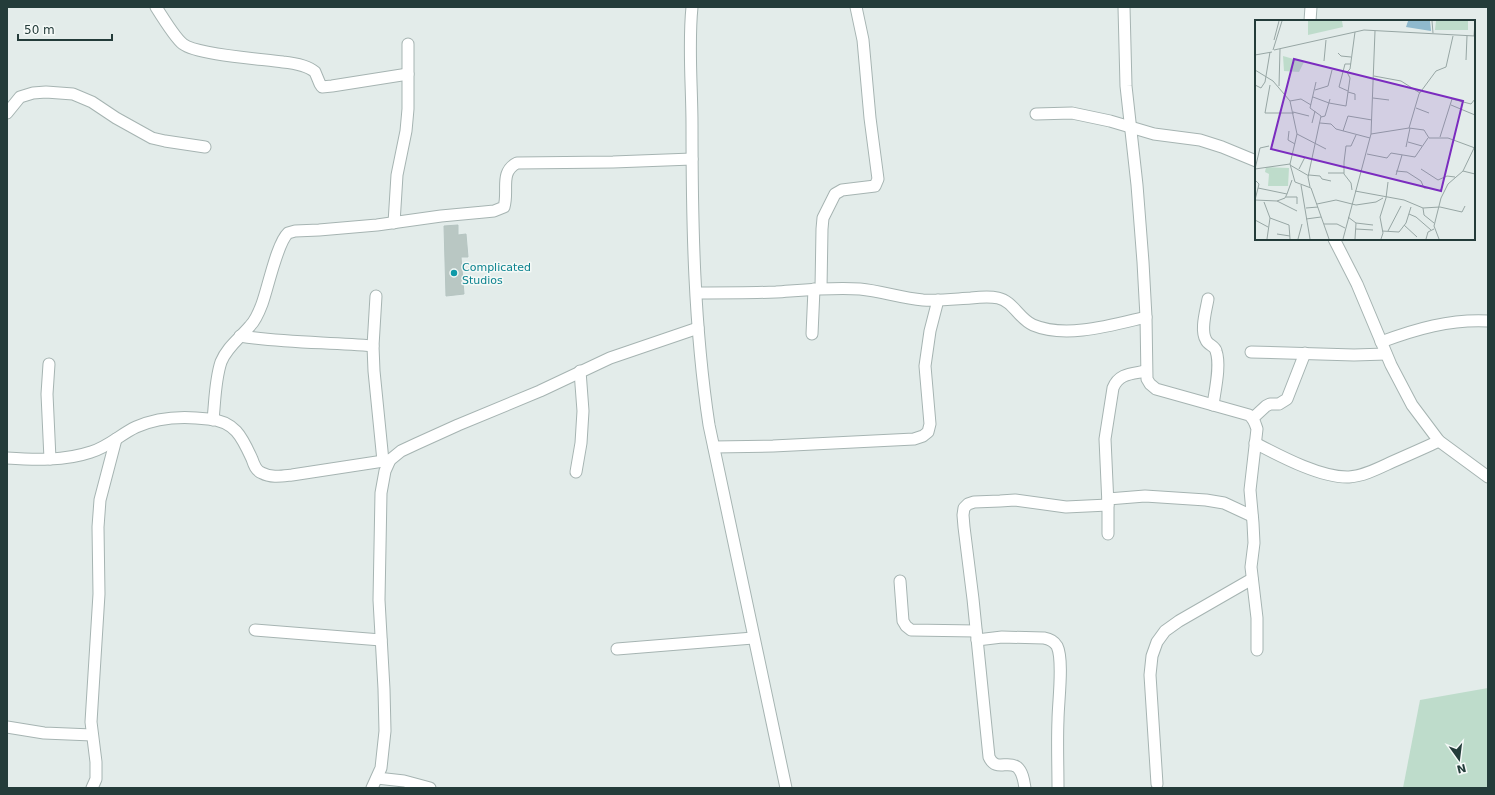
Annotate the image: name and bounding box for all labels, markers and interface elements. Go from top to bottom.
scale bar [18,16,112,42]
inset map [1255,20,1475,240]
text: 50 m [24,23,55,37]
place label: Complicated Studios [462,261,531,287]
marker: Complicated Studios [449,268,459,278]
north arrow [1439,739,1479,779]
text: N [1455,761,1467,776]

